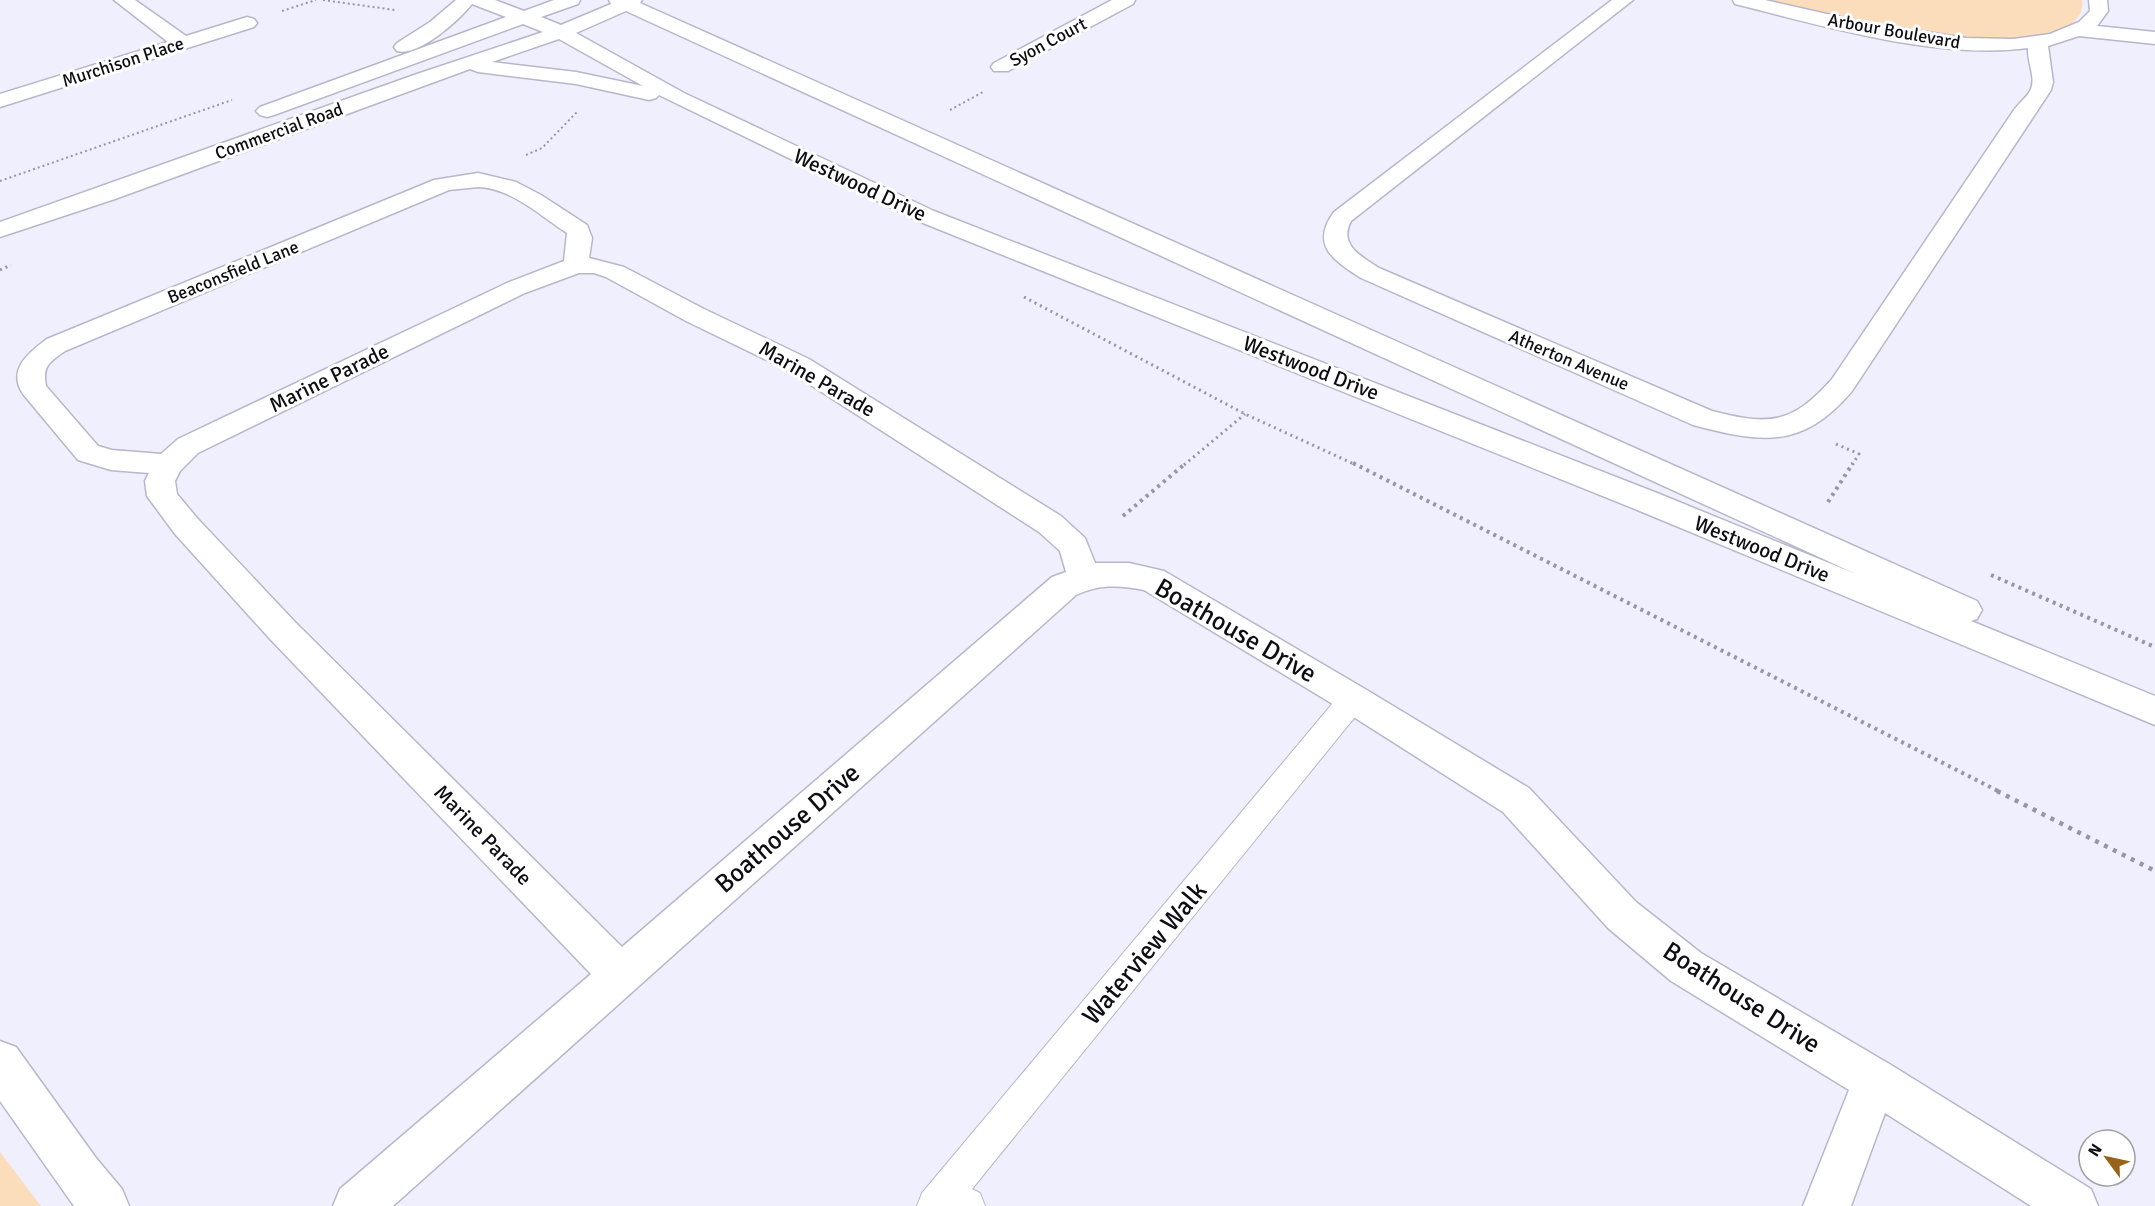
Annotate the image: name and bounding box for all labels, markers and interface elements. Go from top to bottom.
street label: Arbour Boulevard [1826,9,1962,53]
street label: Syon Court [1006,13,1090,71]
street label: Murchison Place [59,32,187,92]
street label: Commercial Road [212,98,346,164]
street label: Westwood Drive [789,143,931,227]
street label: Beaconsfield Lane [164,236,302,308]
street label: Atherton Avenue [1506,325,1632,395]
street label: Westwood Drive [1239,330,1383,406]
street label: Marine Parade [754,335,880,423]
street label: Marine Parade [265,338,393,418]
street label: Westwood Drive [1691,510,1833,588]
street label: Boathouse Drive [1149,572,1322,690]
street label: Boathouse Drive [709,757,867,900]
street label: Marine Parade [429,779,537,891]
street label: Waterview Walk [1076,876,1214,1032]
street label: Boathouse Drive [1657,935,1826,1061]
north arrow [2077,1128,2137,1188]
text: N [2084,1140,2107,1160]

